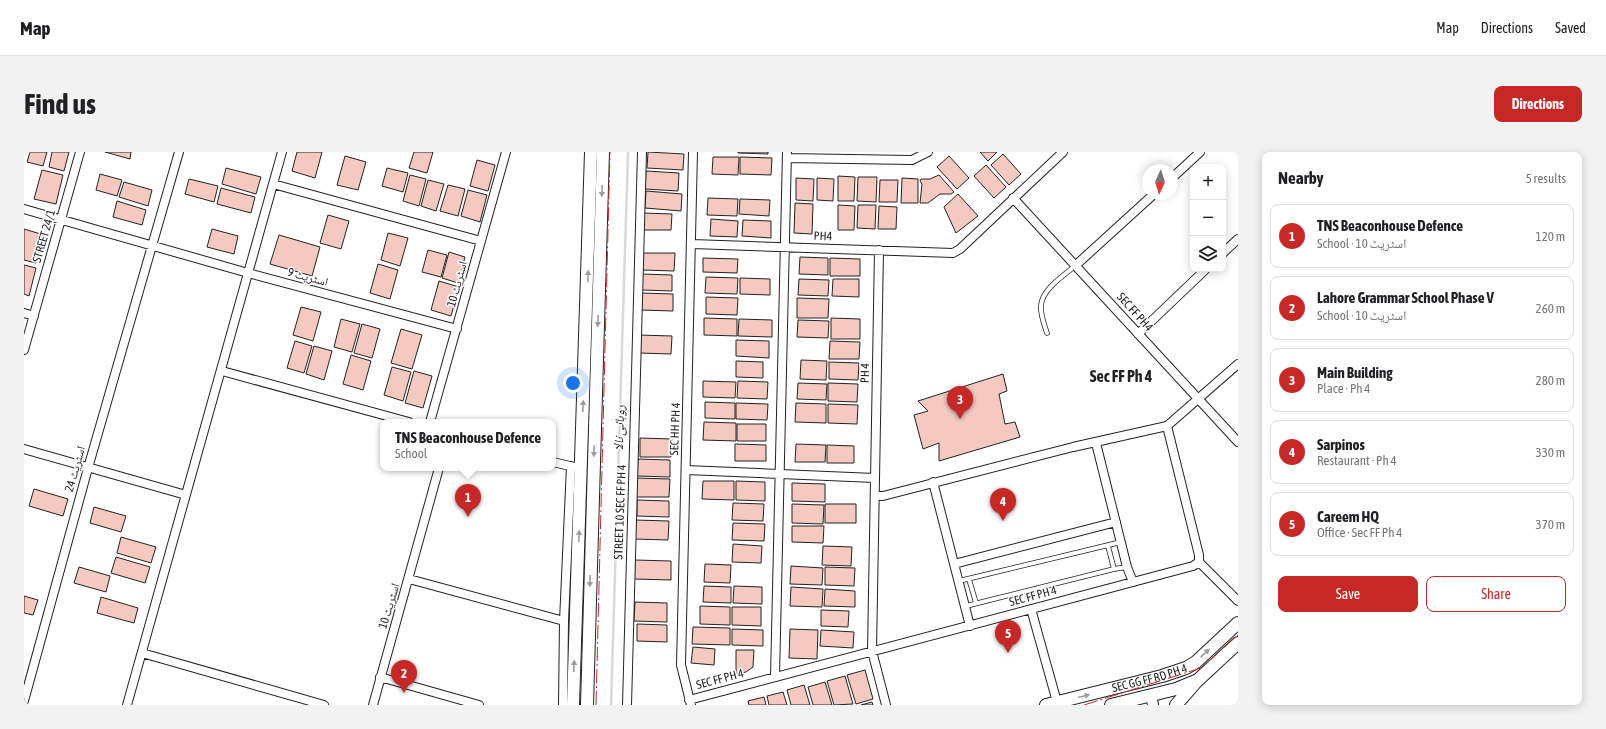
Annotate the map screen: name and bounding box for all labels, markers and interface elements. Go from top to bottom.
text: Map [20,17,51,39]
text: Map [1436,20,1459,36]
text: Directions [1481,20,1533,36]
text: Saved [1555,20,1586,36]
button: Directions [1494,86,1582,122]
text: Find us [24,88,96,120]
north arrow [1142,164,1178,200]
map controls [1190,164,1226,272]
button: + [1190,164,1226,200]
text: Nearby [1278,168,1324,188]
text: 5 results [1526,171,1566,186]
one-way arrow [599,185,605,198]
button: − [1190,200,1226,236]
street label: STREET 24/1 [30,208,58,264]
text: TNS Beaconhouse Defence [1317,217,1463,234]
street label: PH4 [814,229,833,243]
text: 1 [1289,229,1295,244]
text: 120 m [1536,229,1565,244]
button: layers [1190,236,1226,272]
text: School · اسٹریٹ 10 [1317,236,1406,251]
street label: اسٹریٹ 10 [444,259,470,308]
street label: اسٹریٹ 9 [286,265,330,289]
one-way arrow [584,270,591,282]
text: Lahore Grammar School Phase V [1317,289,1494,306]
street label: SEC FF PH4 [1114,290,1156,334]
text: 2 [1289,301,1295,316]
text: 260 m [1536,301,1565,316]
text: School · اسٹریٹ 10 [1317,308,1406,323]
one-way arrow [595,315,602,327]
street label: PH 4 [858,362,872,383]
text: Main Building [1317,364,1393,381]
district label: Sec FF Ph 4 [1090,367,1153,385]
your location [563,373,583,393]
text: 3 [1289,373,1295,388]
text: 280 m [1536,373,1565,388]
text: Place · Ph 4 [1317,381,1370,396]
pin: 3 [947,386,973,419]
one-way arrow [580,399,586,412]
street label: SEC HH PH 4 [667,402,683,456]
water label: روہائی نالا [611,405,628,451]
popup [380,419,556,471]
text: TNS Beaconhouse Defence [395,429,541,446]
text: Sarpinos [1317,436,1365,453]
street label: اسٹریٹ 24 [62,444,88,493]
one-way arrow [591,445,598,457]
text: 4 [1289,445,1295,460]
text: 330 m [1536,445,1565,460]
text: School [395,446,427,461]
text: Restaurant · Ph 4 [1317,453,1397,468]
street label: STREET 10 SEC FF PH 4 [611,464,629,560]
pin: 1 [455,484,481,517]
pin: 4 [990,488,1016,521]
text: Careem HQ [1317,508,1379,525]
text: 5 [1289,517,1295,532]
text: 370 m [1536,517,1565,532]
text: Office · Sec FF Ph 4 [1317,525,1402,540]
one-way arrow [575,530,582,542]
one-way arrow [587,575,594,587]
button: Save [1278,576,1418,612]
button: Share [1426,576,1566,612]
street label: اسٹریٹ 10 [375,581,403,630]
street label: SEC FF PH 4 [1008,583,1059,609]
pin: 5 [995,620,1021,653]
one-way arrow [1201,649,1210,658]
one-way arrow [571,659,577,672]
pin: 2 [391,660,417,693]
street label: SEC GG FF RD PH 4 [1110,661,1189,695]
street label: SEC FF PH 4 [695,666,746,692]
one-way arrow [1078,692,1091,698]

